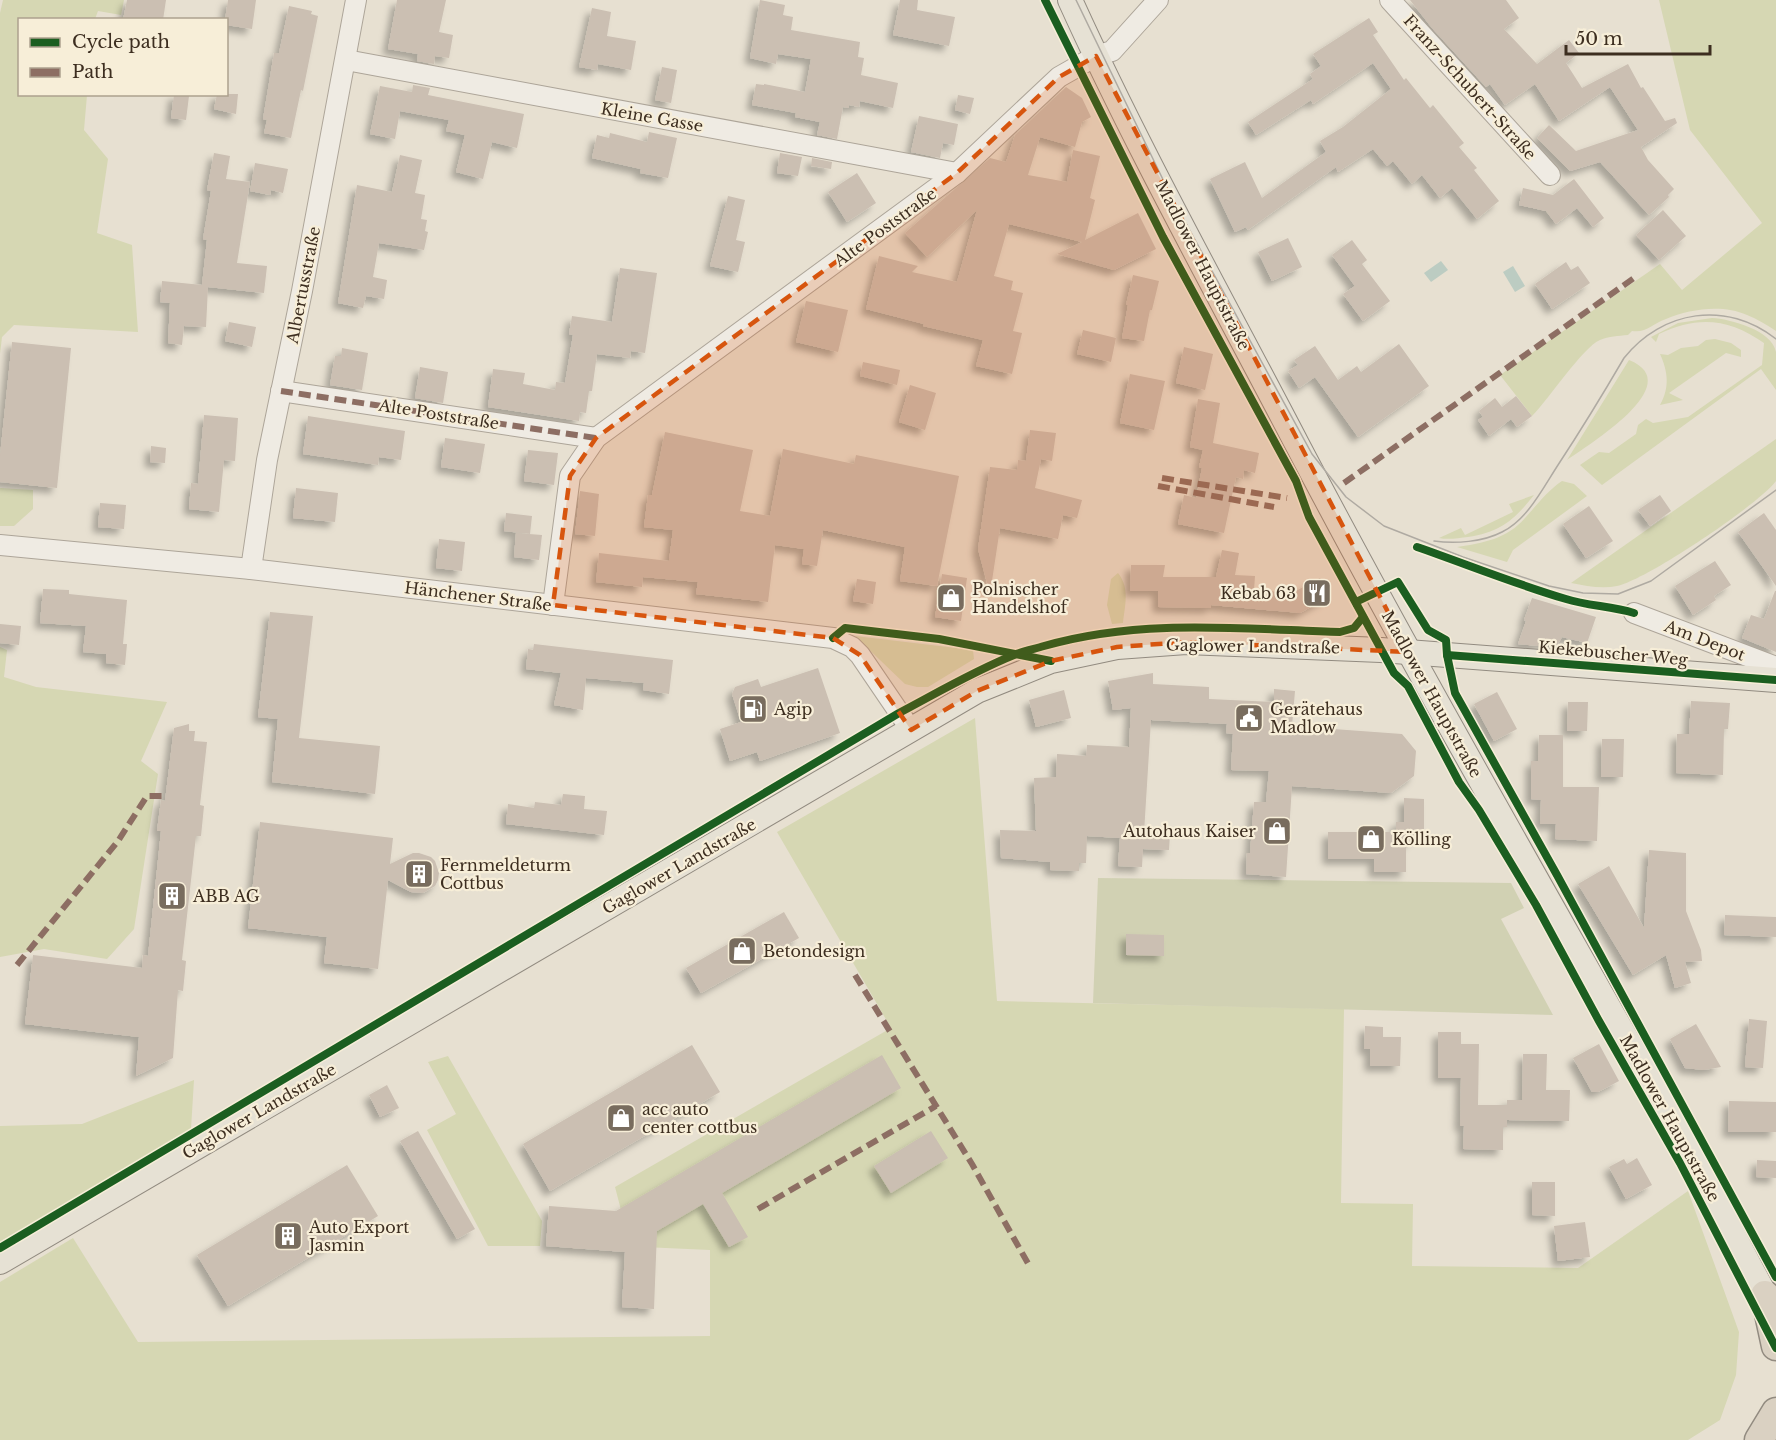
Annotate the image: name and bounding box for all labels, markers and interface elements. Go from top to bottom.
street label: Franz-Schubert-Straße [1399,10,1541,164]
legend [18,18,228,96]
scale bar [1566,18,1710,56]
text: 50 m [1575,28,1623,50]
text: Cycle path [72,31,170,53]
text: Path [72,61,113,83]
street label: Kleine Gasse [599,98,705,136]
street label: Madlower Hauptstraße [1151,177,1255,353]
street label: Alte Poststraße [829,183,940,271]
street label: Albertusstraße [282,225,324,346]
street label: Alte Poststraße [376,394,501,433]
street label: Hänchener Straße [403,577,553,615]
restaurant icon: Kebab 63 [1301,577,1333,609]
place label: Polnischer Handelshof [972,579,1070,617]
shop icon: Polnischer Handelshof [935,582,967,614]
place label: Kebab 63 [1220,583,1296,603]
street label: Madlower Hauptstraße [1378,607,1486,781]
street label: Am Depot [1661,615,1748,665]
street label: Gaglower Landstraße [1166,634,1340,658]
street label: Kiekebuscher Weg [1537,636,1689,670]
fuel station icon: Agip [737,693,769,725]
place label: Agip [773,699,812,719]
place label: Gerätehaus Madlow [1270,699,1363,737]
public building icon: Gerätehaus Madlow [1233,702,1265,734]
street label: Gaglower Landstraße [599,814,759,918]
shop icon: Autohaus Kaiser [1261,815,1293,847]
place label: Autohaus Kaiser [1122,821,1256,841]
shop icon: Kölling [1355,823,1387,855]
place label: Kölling [1392,829,1451,849]
place label: Fernmeldeturm Cottbus [440,855,571,893]
building icon: Fernmeldeturm Cottbus [403,858,435,890]
building icon: ABB AG [156,880,188,912]
place label: ABB AG [192,886,260,906]
shop icon: Betondesign [726,935,758,967]
place label: Betondesign [763,941,865,961]
street label: Madlower Hauptstraße [1616,1031,1724,1205]
street label: Gaglower Landstraße [179,1059,339,1163]
place label: acc auto center cottbus [642,1099,757,1137]
shop icon: acc auto center cottbus [605,1102,637,1134]
place label: Auto Export Jasmin [307,1217,409,1255]
building icon: Auto Export Jasmin [272,1220,304,1252]

